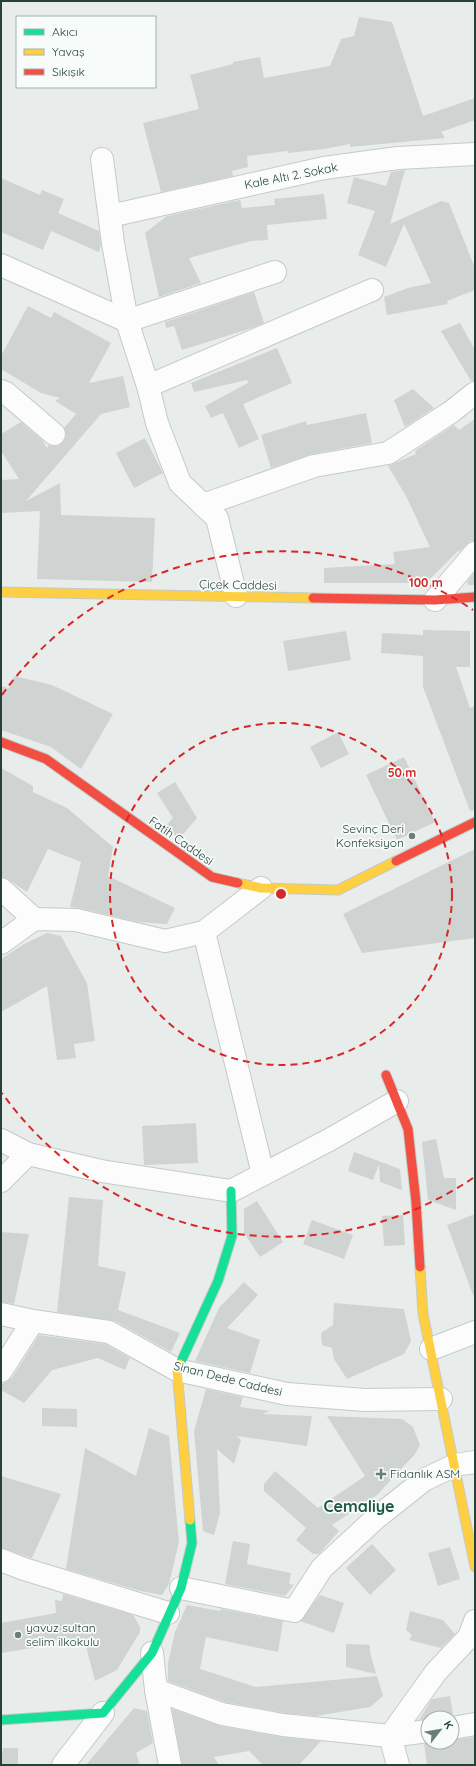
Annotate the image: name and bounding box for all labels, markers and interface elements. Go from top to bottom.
legend [16,16,156,88]
text: Akıcı [52,24,78,39]
text: Yavaş [52,44,85,59]
text: Sıkışık [52,64,85,79]
street label: Kale Altı 2. Sokak [243,159,339,192]
text: 100 m [409,575,443,590]
street label: Çiçek Caddesi [199,576,277,593]
text: 50 m [388,765,416,780]
street label: Fatih Caddesi [146,813,216,868]
place label: Sevinç Deri Konfeksiyon [336,821,404,850]
marker: Sevinç Deri Konfeksiyon [407,831,417,841]
centre of rings [274,887,288,901]
street label: Sinan Dede Caddesi [172,1358,284,1399]
place label: Fidanlık ASM [390,1466,460,1481]
marker: Fidanlık ASM [375,1468,387,1480]
district label: Cemaliye [323,1496,395,1516]
place label: yavuz sultan selim ilkokulu [26,1620,99,1649]
marker: yavuz sultan selim ilkokulu [13,1630,23,1640]
north arrow [420,1710,460,1750]
text: K [441,1718,456,1732]

